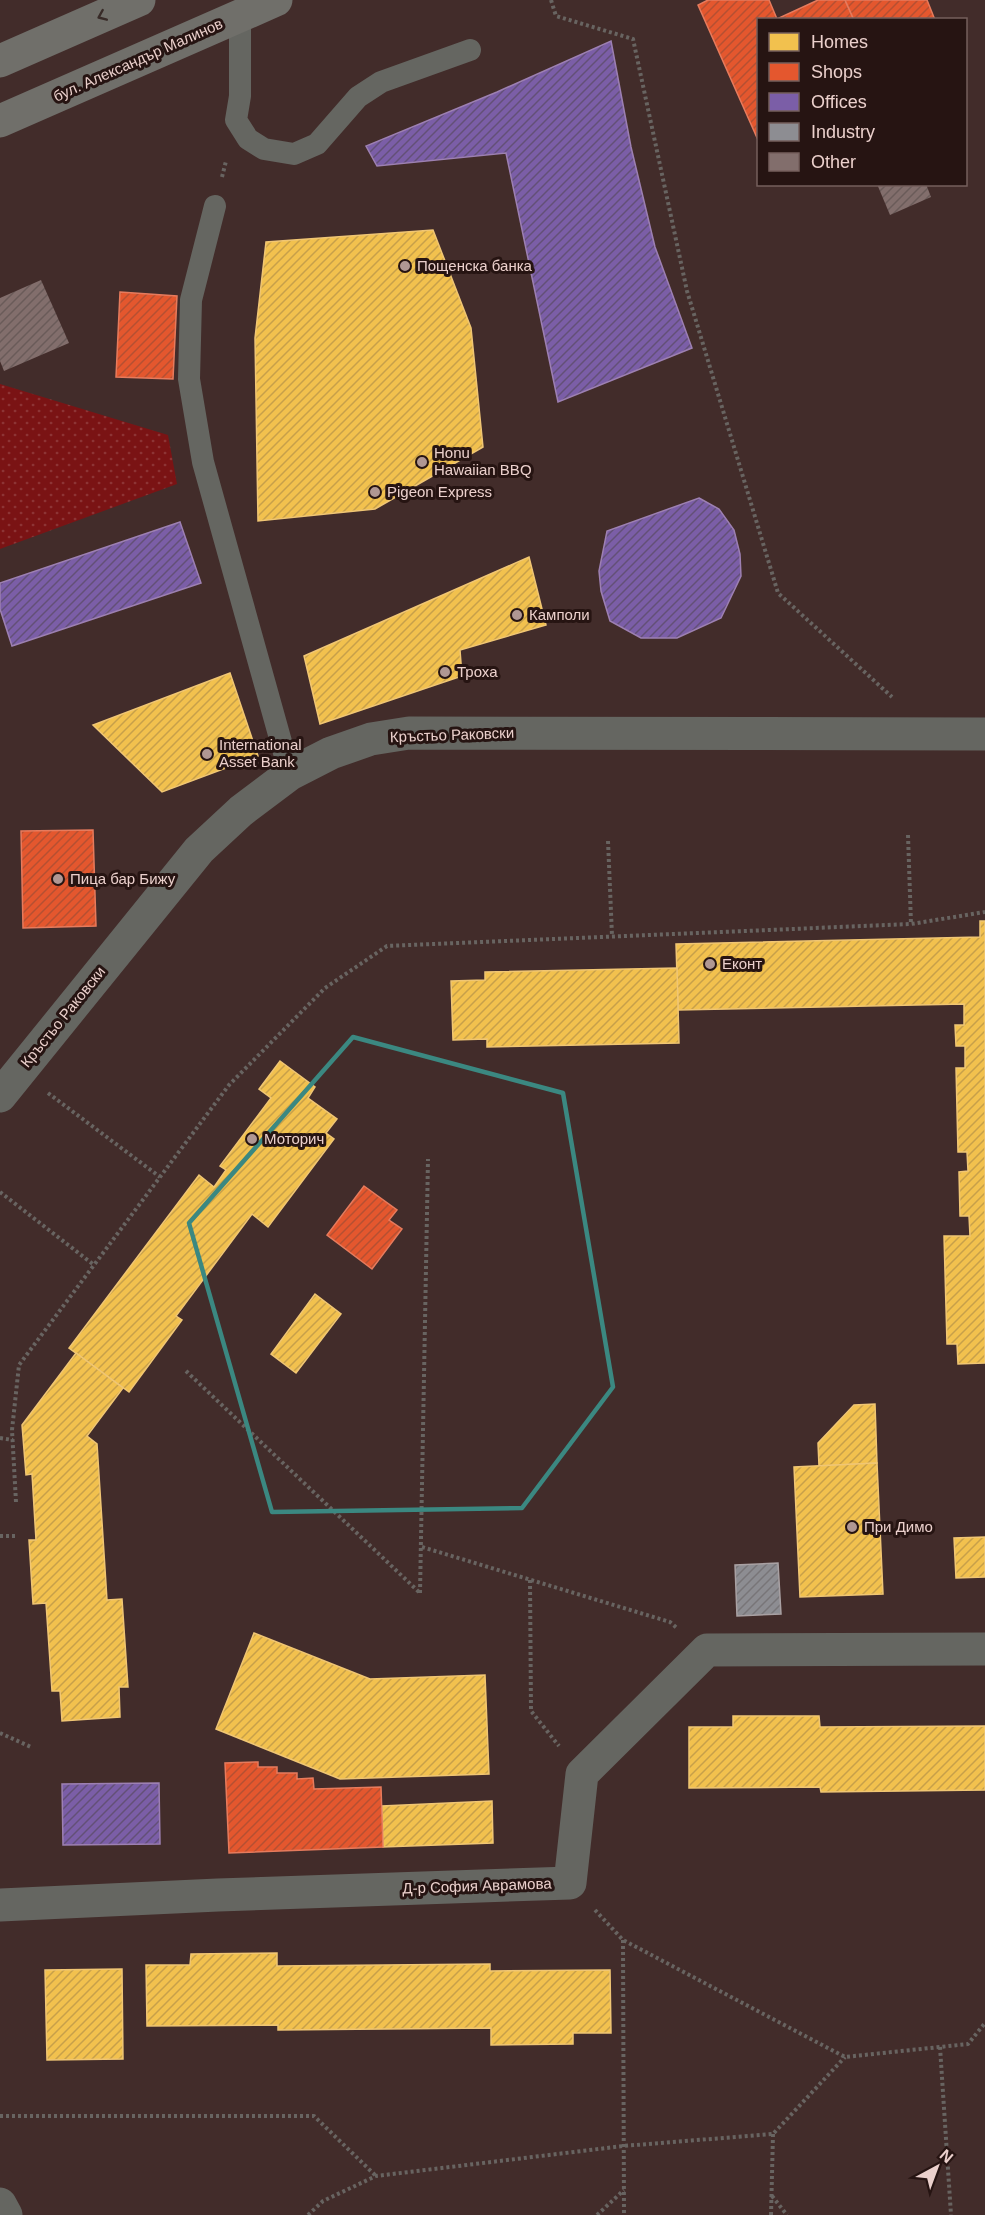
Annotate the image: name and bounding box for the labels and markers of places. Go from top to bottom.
place label: Пощенска банка [417,257,533,274]
marker: Пощенска банка [398,259,412,273]
place label: Honu Hawaiian BBQ [434,444,532,478]
marker: Honu Hawaiian BBQ [415,455,429,469]
place label: Pigeon Express [387,483,492,500]
marker: Pigeon Express [368,485,382,499]
place label: Камполи [529,606,590,623]
marker: Камполи [510,608,524,622]
place label: Троха [457,663,498,680]
marker: Троха [438,665,452,679]
place label: International Asset Bank [219,736,302,770]
marker: International Asset Bank [200,747,214,761]
place label: Пица бар Бижу [70,870,176,887]
marker: Пица бар Бижу [51,872,65,886]
place label: Еконт [722,955,762,972]
marker: Еконт [703,957,717,971]
place label: Моторич [264,1130,324,1147]
marker: Моторич [245,1132,259,1146]
place label: При Димо [864,1518,933,1535]
marker: При Димо [845,1520,859,1534]

